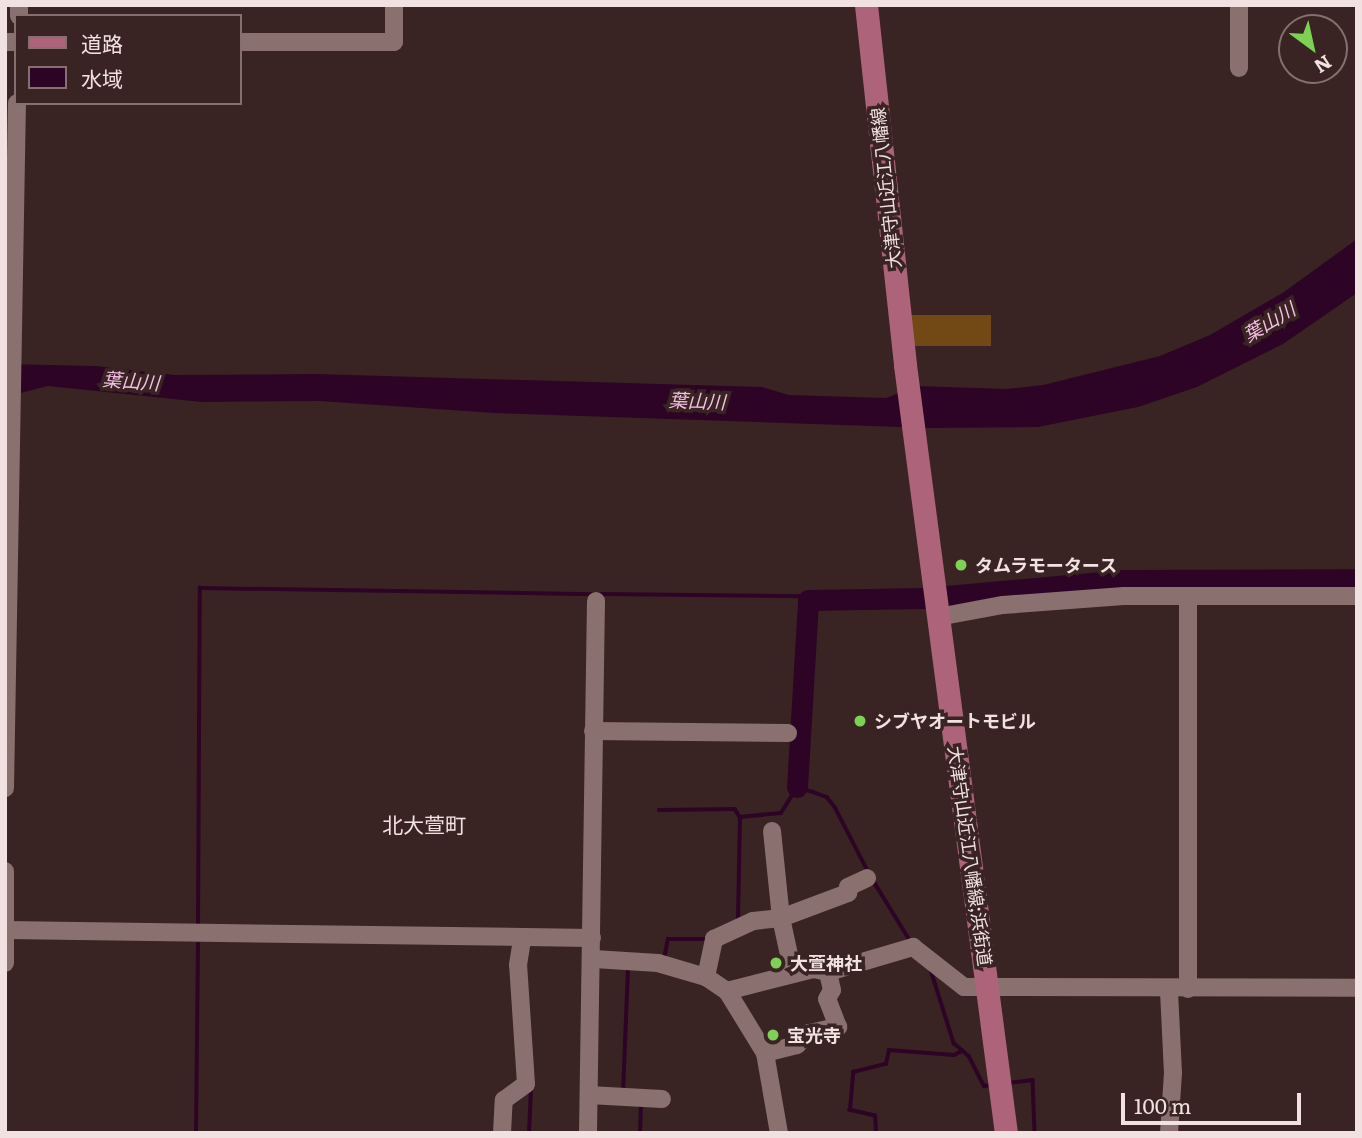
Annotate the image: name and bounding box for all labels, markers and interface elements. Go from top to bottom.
legend [14,14,242,105]
north arrow [1278,14,1348,84]
text: 道路 [81,27,123,58]
text: N [1309,49,1338,81]
text: 水域 [81,62,123,93]
street label: 大津守山近江八幡線 [867,106,905,270]
water label: 葉山川 [1239,298,1299,346]
water label: 葉山川 [102,368,160,394]
water label: 葉山川 [668,389,726,413]
place label: タムラモータース [975,554,1119,576]
marker: タムラモータース [953,557,969,573]
place label: シブヤオートモビル [874,710,1036,732]
marker: シブヤオートモビル [852,713,868,729]
street label: 大津守山近江八幡線;浜街道 [944,745,996,967]
district label: 北大萱町 [382,811,466,837]
place label: 大萱神社 [790,952,862,974]
marker: 大萱神社 [768,955,784,971]
place label: 宝光寺 [787,1024,841,1046]
marker: 宝光寺 [765,1027,781,1043]
scale bar [1124,1078,1304,1122]
text: 100 m [1134,1089,1191,1120]

